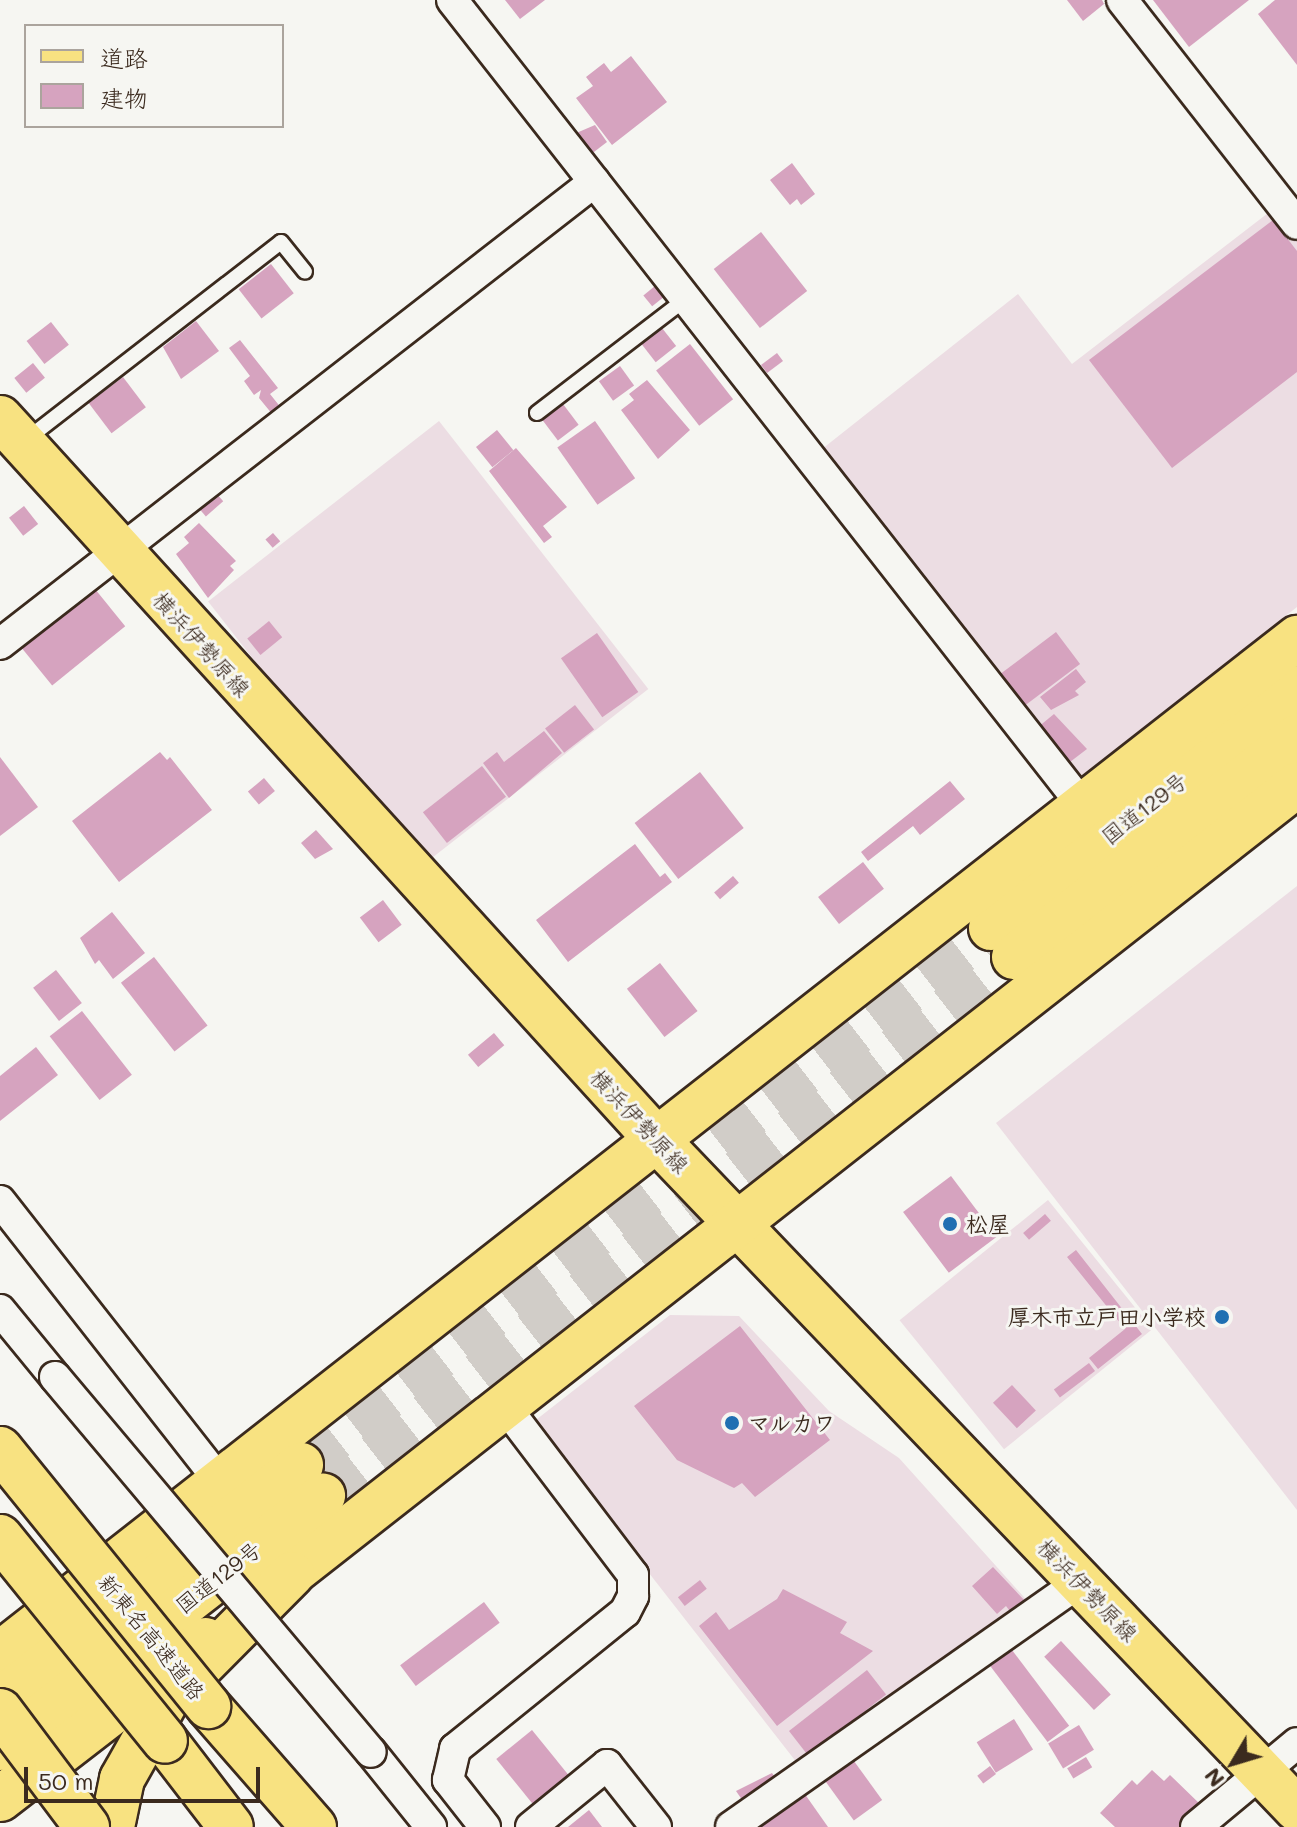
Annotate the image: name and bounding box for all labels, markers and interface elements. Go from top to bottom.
legend [24,24,284,128]
text: 道路 [100,42,148,73]
text: 建物 [100,82,148,113]
street label: 横浜伊勢原線 [148,586,256,702]
street label: 国道129号 [1096,766,1192,850]
street label: 横浜伊勢原線 [585,1064,695,1178]
place label: 松屋 [966,1211,1010,1237]
marker: 松屋 [941,1215,959,1233]
place label: 厚木市立戸田小学校 [1008,1304,1206,1330]
marker: 厚木市立戸田小学校 [1213,1308,1231,1326]
place label: マルカワ [748,1410,836,1436]
marker: マルカワ [723,1414,741,1432]
street label: 横浜伊勢原線 [1033,1533,1143,1647]
street label: 国道129号 [170,1535,266,1619]
street label: 新東名高速道路 [93,1569,211,1705]
north arrow [1193,1723,1273,1803]
scale bar [28,1751,264,1801]
text: N [1197,1763,1230,1794]
text: 50 m [38,1765,94,1796]

